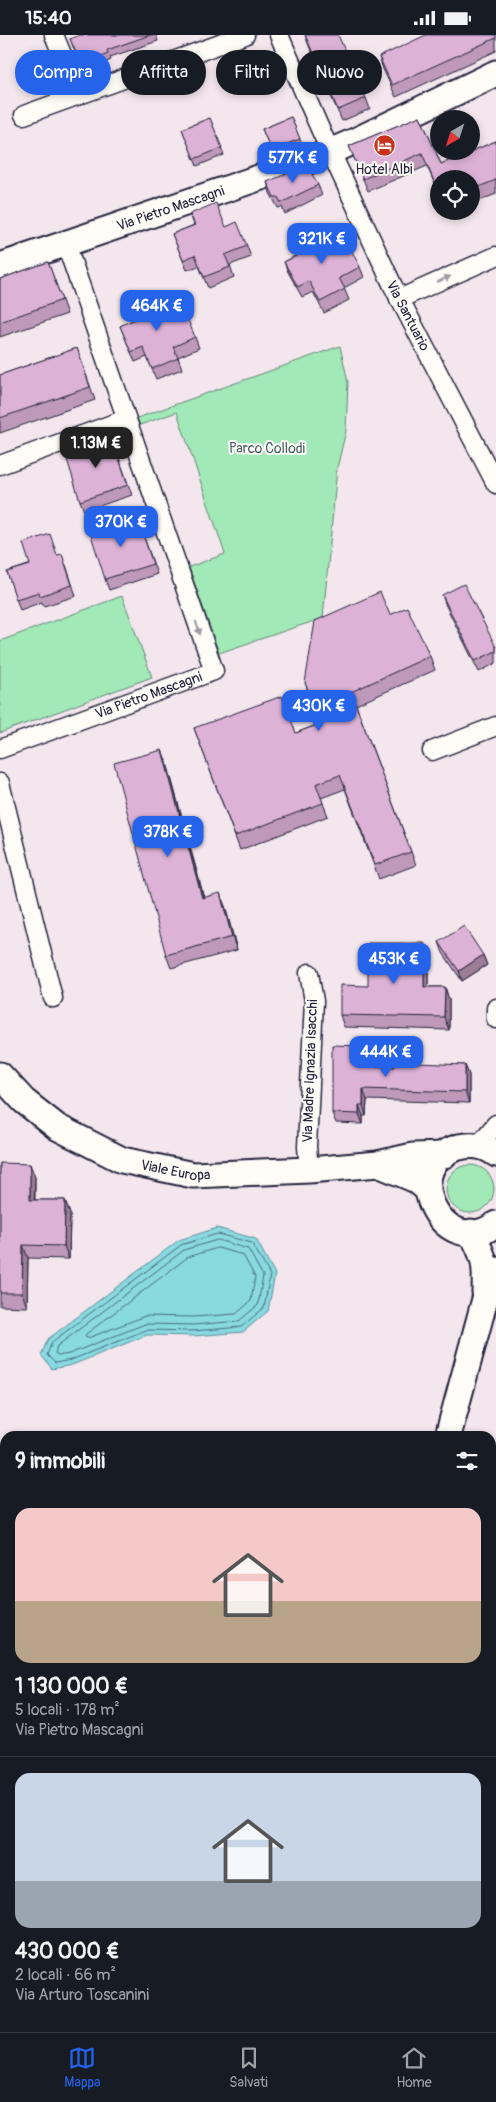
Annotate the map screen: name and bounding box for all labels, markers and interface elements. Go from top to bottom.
text: 15:40 [25,6,72,30]
chip: Compra [15,50,111,95]
chip: Affitta [121,50,206,95]
chip: Filtri [216,50,287,95]
chip: Nuovo [297,50,382,95]
north arrow [430,110,480,160]
map controls [430,110,480,220]
hotel icon: Hotel Albi [372,134,396,158]
pin: 577K € [252,141,334,184]
text: 577K € [268,148,318,168]
place label: Hotel Albi [355,161,413,178]
button: locate [430,170,480,220]
street label: Via Pietro Mascagni [114,182,227,234]
pin: 321K € [281,223,363,265]
text: 321K € [298,229,346,249]
one-way arrow [437,275,451,283]
street label: Via Santuario [383,278,434,354]
pin: 464K € [116,289,198,332]
text: 464K € [131,296,183,316]
pin: 1.13M € [50,427,142,469]
text: 1.13M € [71,433,121,453]
park label: Parco Collodi [229,440,306,457]
pin: 370K € [80,505,162,548]
text: 370K € [95,512,147,532]
one-way arrow [195,621,203,636]
street label: Via Pietro Mascagni [93,667,205,722]
pin: 430K € [278,689,360,732]
text: 430K € [293,696,345,716]
pin: 378K € [127,815,209,858]
text: 378K € [143,822,193,842]
pin: 453K € [353,943,435,985]
text: 453K € [369,949,419,969]
street label: Via Madre Ignazia Isacchi [299,999,321,1143]
pin: 444K € [345,1035,427,1078]
text: 444K € [360,1042,412,1062]
street label: Viale Europa [139,1156,211,1184]
icon: filters [453,1447,481,1475]
text: 9 immobili [15,1448,105,1475]
icon: home [203,1540,293,1630]
text: 1 130 000 € [15,1673,128,1700]
text: 5 locali · 178 m² [15,1700,120,1720]
text: Via Pietro Mascagni [15,1720,143,1740]
icon: home [203,1806,293,1896]
text: 430 000 € [15,1938,119,1965]
text: 2 locali · 66 m² [15,1965,116,1985]
text: Via Arturo Toscanini [15,1985,149,2005]
tab: Mappa [64,2044,101,2091]
tab: Salvati [229,2044,268,2091]
tab: Home [396,2044,432,2091]

